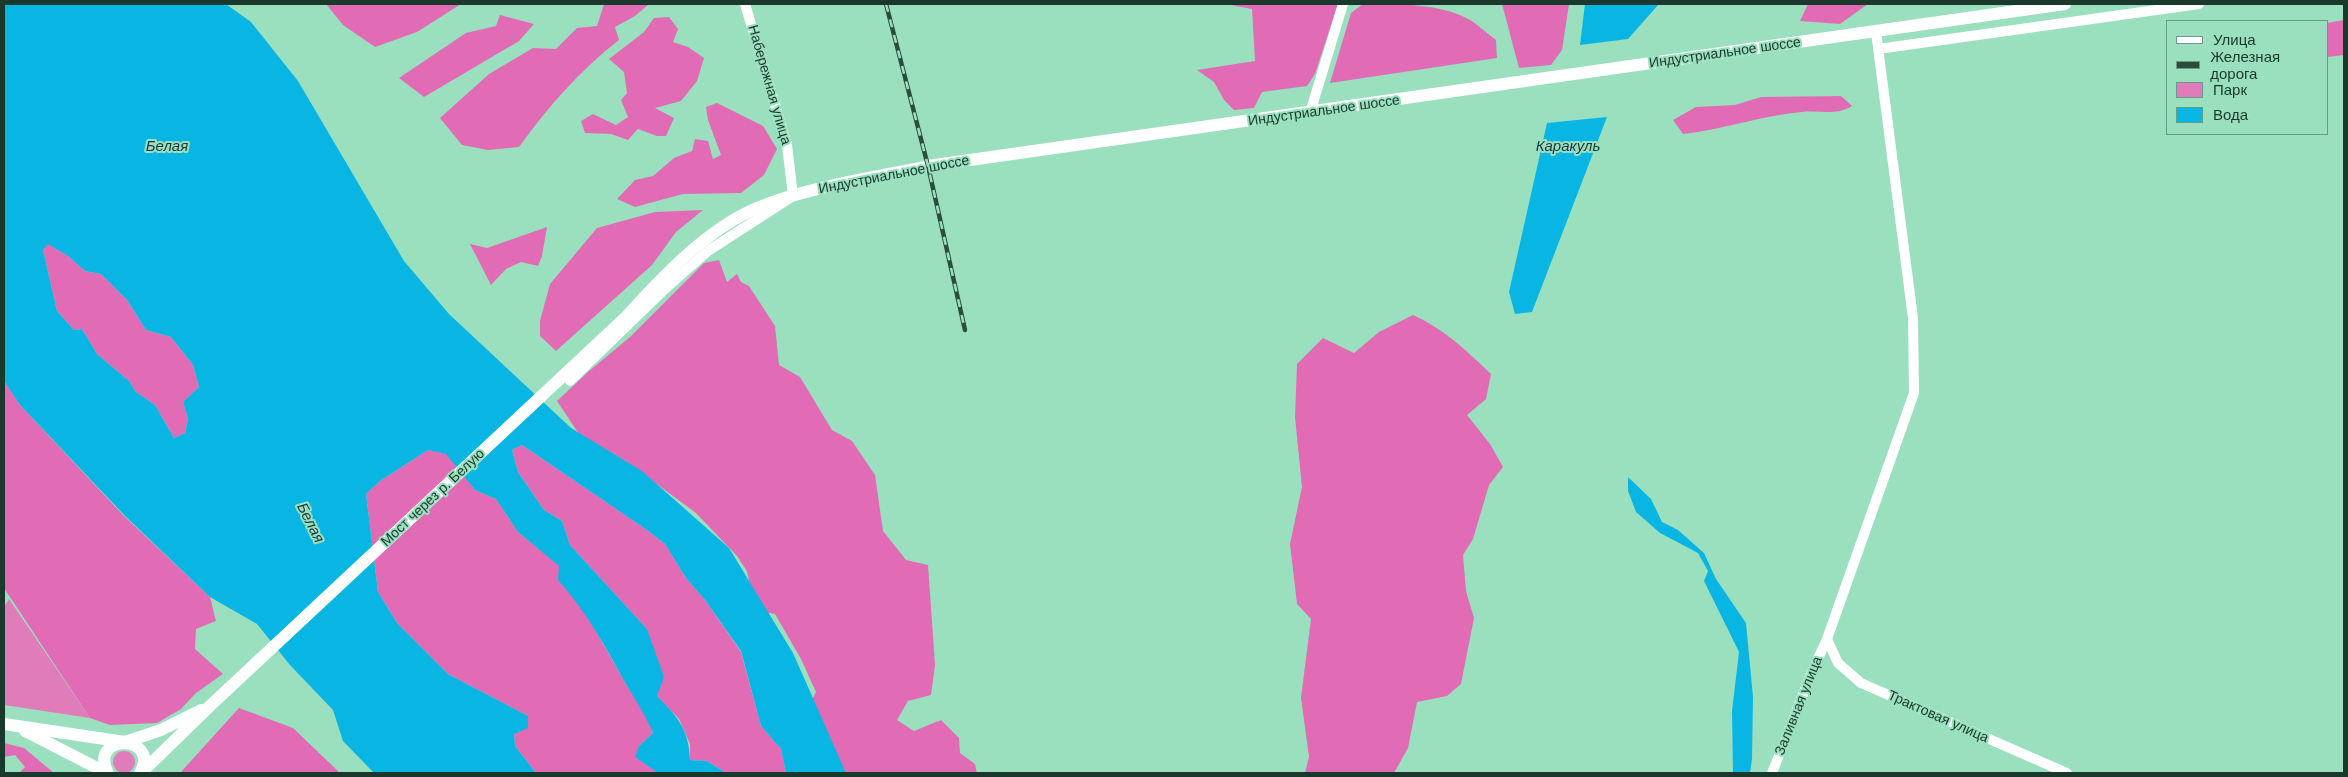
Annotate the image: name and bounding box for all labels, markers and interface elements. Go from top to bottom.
legend [2166,20,2328,135]
street label: Набережная улица [744,23,794,147]
text: Улица [2213,31,2256,48]
street label: Индустриальное шоссе [1648,34,1802,72]
text: Железная дорога [2210,48,2280,82]
text: Парк [2213,81,2247,98]
street label: Индустриальное шоссе [1247,92,1401,130]
text: Вода [2213,106,2248,123]
water label: Белая [146,138,188,156]
water label: Каракуль [1536,138,1600,156]
street label: Индустриальное шоссе [817,152,971,198]
street label: Мост через р. Белую [378,446,488,550]
water label: Белая [292,500,328,546]
street label: Заливная улица [1772,654,1826,758]
street label: Трактовая улица [1885,687,1991,747]

